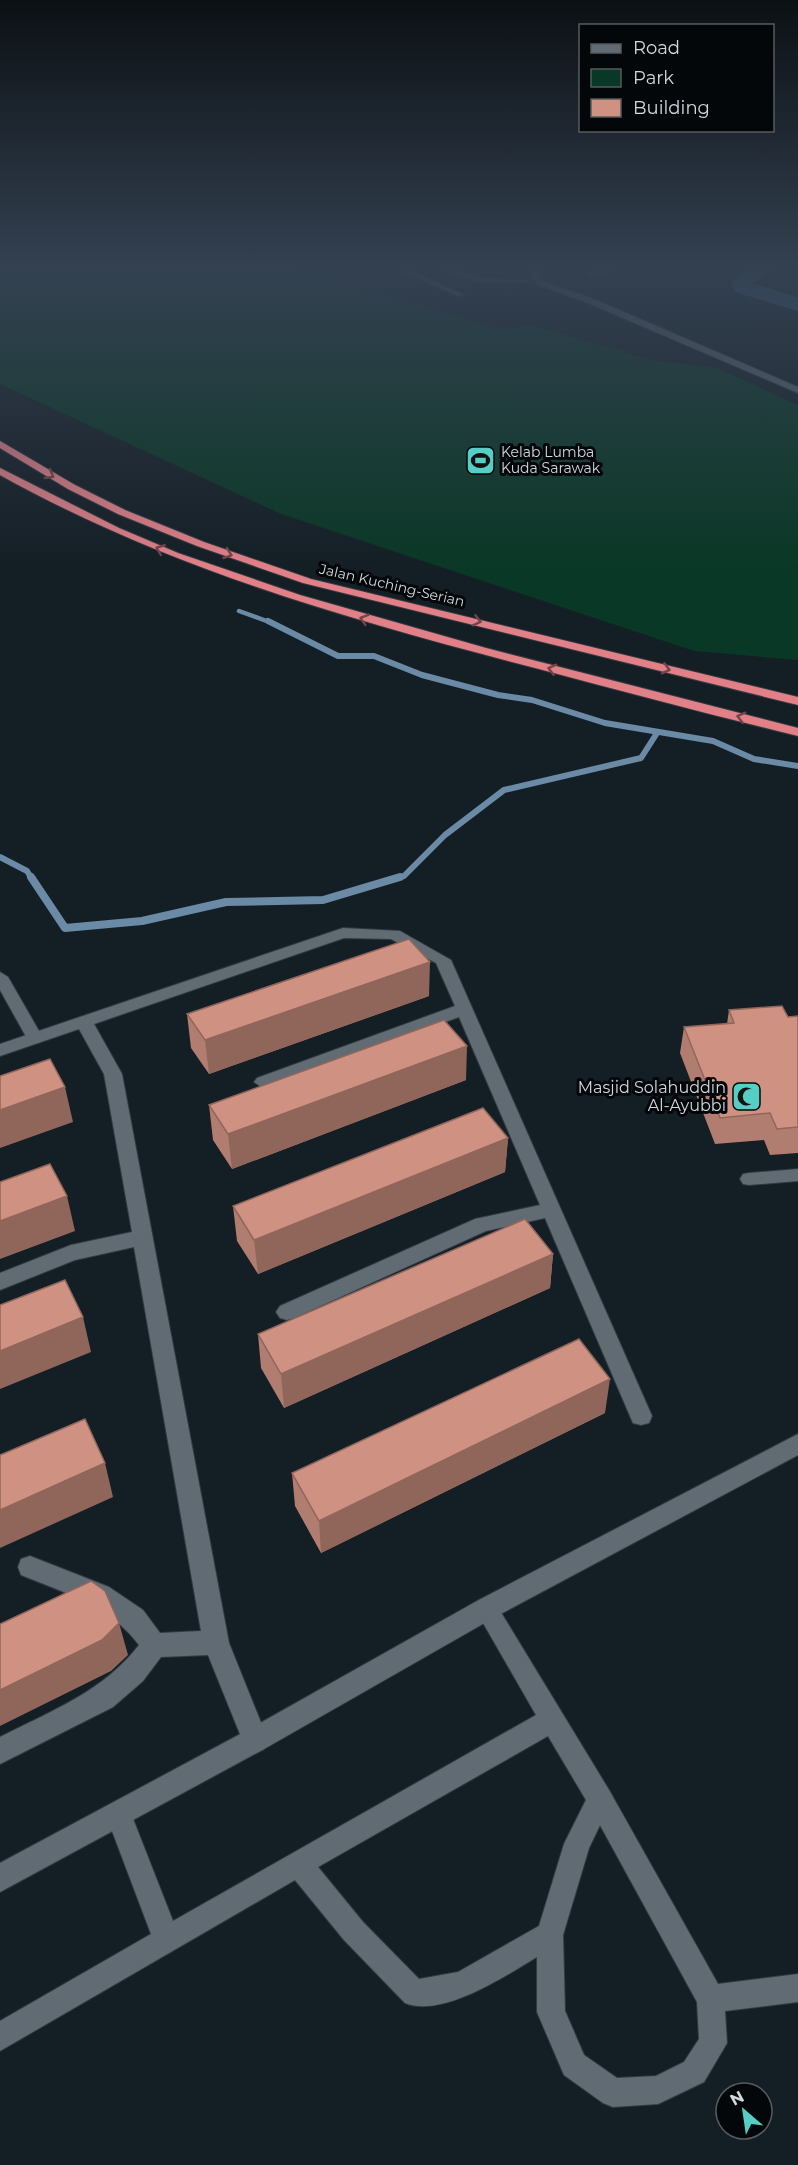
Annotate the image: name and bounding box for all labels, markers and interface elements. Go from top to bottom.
legend [579,24,774,132]
text: Road [633,37,680,59]
text: Park [633,67,674,89]
text: Building [633,97,710,119]
place label: Kelab Lumba Kuda Sarawak [501,443,601,477]
sports icon: Kelab Lumba Kuda Sarawak [464,444,496,476]
one-way arrow [44,467,54,479]
one-way arrow [155,544,166,556]
one-way arrow [222,546,233,559]
street label: Jalan Kuching-Serian [317,559,466,611]
one-way arrow [472,613,482,626]
one-way arrow [359,614,370,626]
one-way arrow [660,661,670,674]
one-way arrow [547,664,557,677]
one-way arrow [736,712,746,725]
place label: Masjid Solahuddin Al-Ayubbi [578,1078,726,1115]
mosque icon: Masjid Solahuddin Al-Ayubbi [731,1080,763,1112]
north arrow [714,2081,774,2141]
text: N [727,2087,747,2110]

